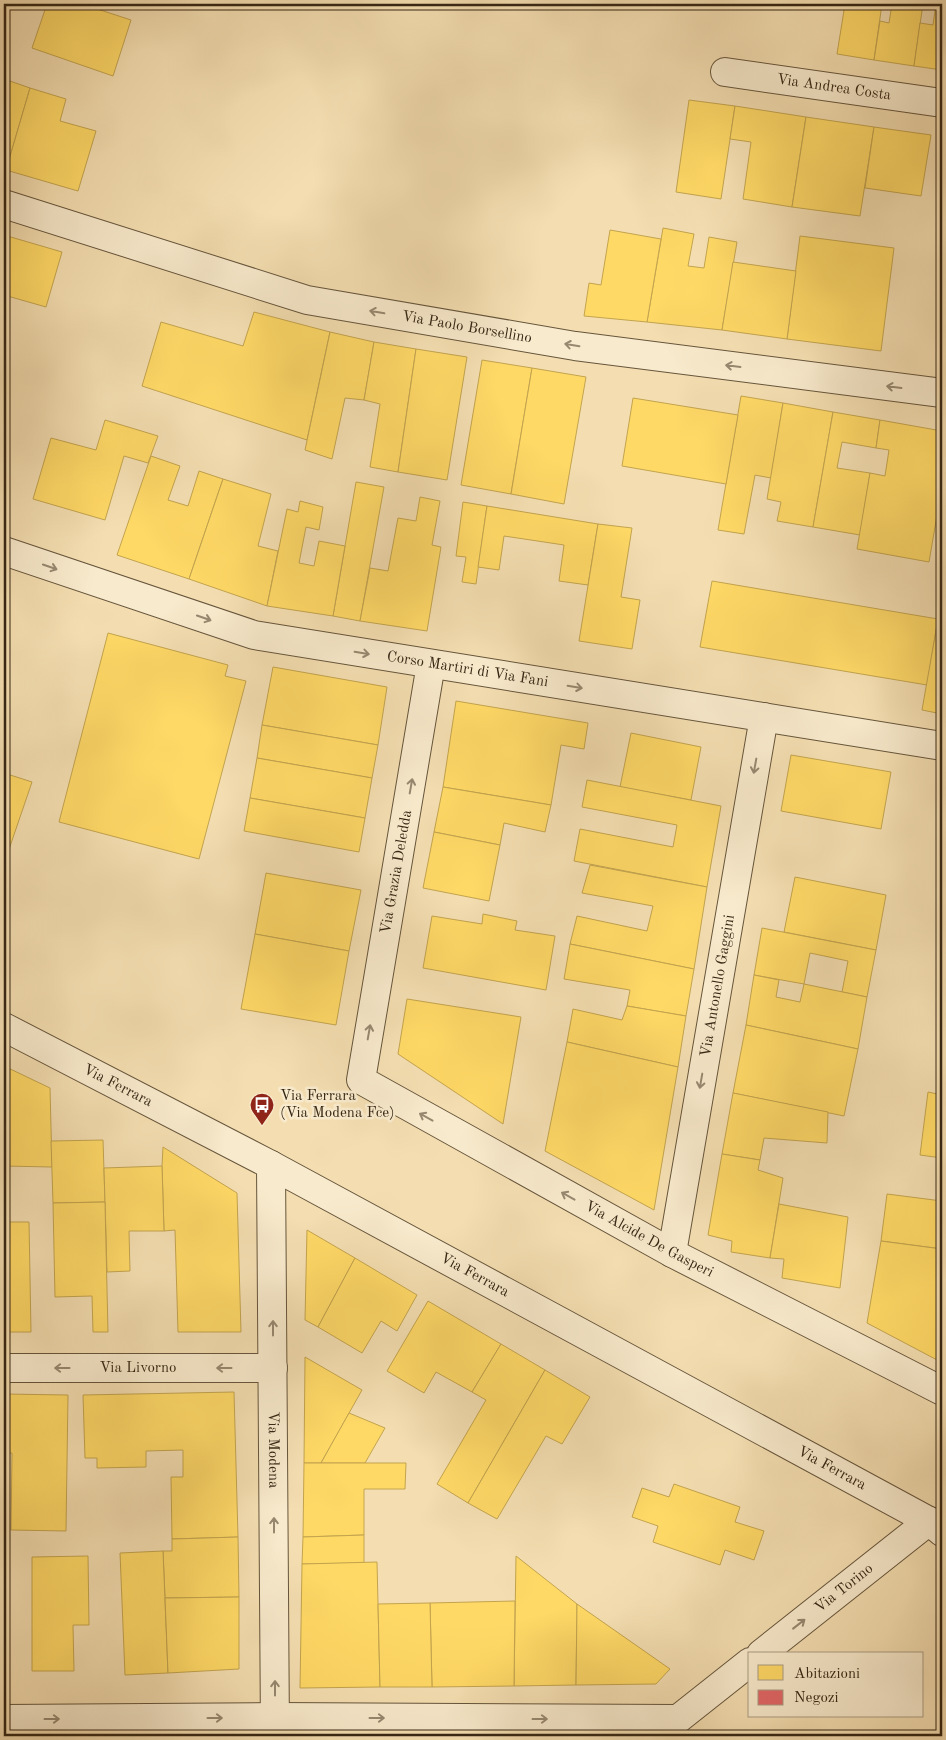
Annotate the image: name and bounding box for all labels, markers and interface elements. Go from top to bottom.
street label: Via Andrea Costa [776,72,893,103]
one-way arrow [369,307,385,317]
street label: Via Paolo Borsellino [401,309,533,346]
one-way arrow [564,340,580,350]
one-way arrow [725,361,741,371]
one-way arrow [886,382,902,392]
one-way arrow [42,563,57,572]
one-way arrow [196,614,212,624]
one-way arrow [354,648,370,658]
street label: Corso Martiri di Via Fani [386,649,549,690]
one-way arrow [566,682,582,692]
one-way arrow [750,757,760,773]
one-way arrow [407,778,417,794]
street label: Via Grazia Deledda [379,808,415,935]
street label: Via Antonello Gaggini [698,913,737,1058]
one-way arrow [365,1025,375,1041]
street label: Via Ferrara [81,1062,155,1110]
one-way arrow [696,1073,706,1089]
place label: Via Ferrara (Via Modena Fce) [280,1089,395,1121]
bus stop icon: Via Ferrara (Via Modena Fce) [249,1092,275,1126]
one-way arrow [419,1111,434,1121]
one-way arrow [561,1190,576,1200]
street label: Via Alcide De Gasperi [582,1198,716,1280]
street label: Via Ferrara [438,1250,512,1300]
one-way arrow [268,1320,278,1336]
street label: Via Livorno [99,1361,177,1376]
one-way arrow [54,1363,70,1373]
one-way arrow [216,1363,232,1373]
street label: Via Modena [265,1411,281,1489]
street label: Via Ferrara [795,1444,869,1493]
one-way arrow [269,1517,279,1534]
street label: Via Torino [812,1561,876,1616]
one-way arrow [792,1618,805,1629]
legend [748,1652,924,1718]
text: Abitazioni [794,1667,860,1682]
one-way arrow [270,1680,280,1696]
text: Negozi [794,1691,839,1706]
one-way arrow [206,1713,223,1723]
one-way arrow [369,1713,385,1723]
one-way arrow [44,1714,60,1724]
one-way arrow [532,1714,548,1724]

